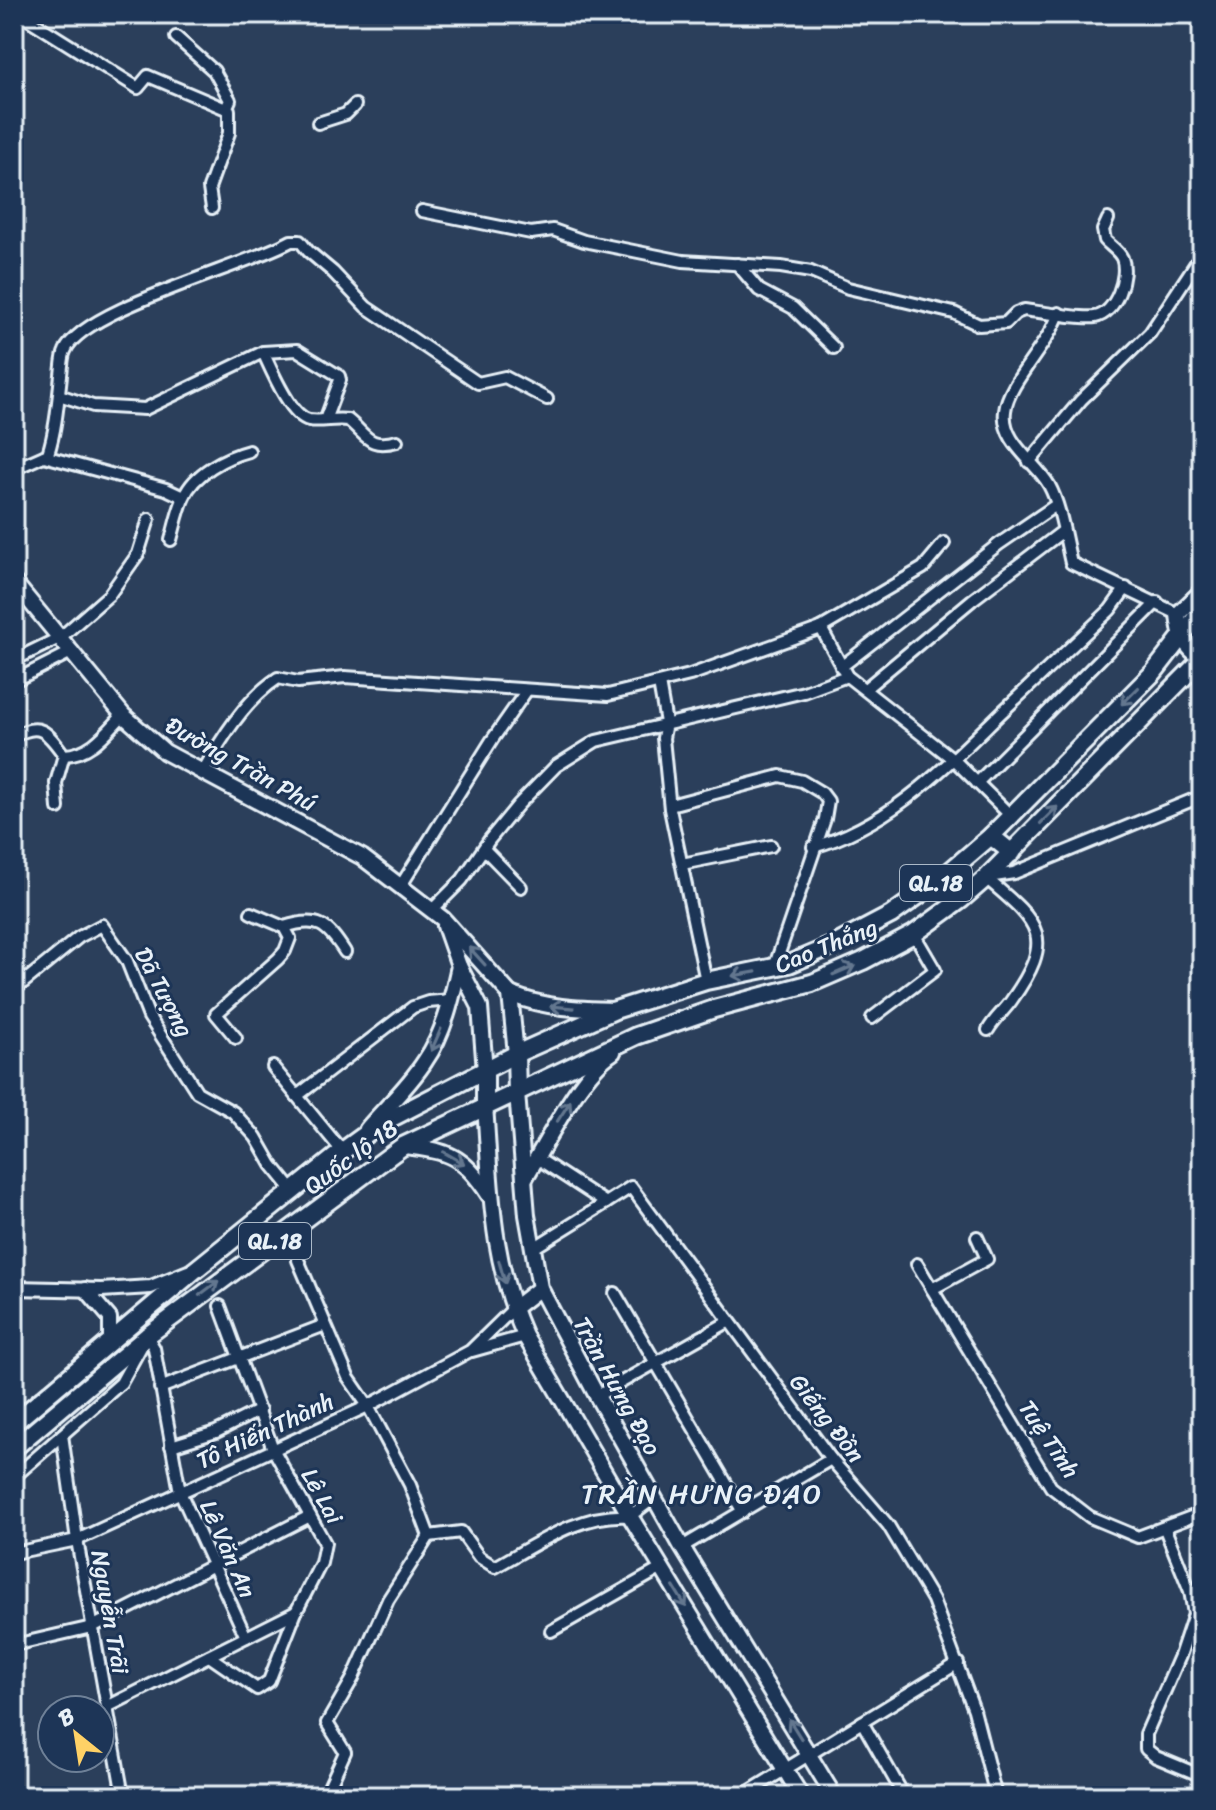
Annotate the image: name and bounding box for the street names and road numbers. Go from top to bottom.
street label: Đường Trần Phú [157,705,325,823]
road number: QL.18 [900,865,972,901]
street label: Cao Thắng [768,906,884,986]
street label: Dã Tượng [123,939,205,1045]
street label: Quốc lộ 18 [295,1108,407,1206]
road number: QL.18 [239,1223,311,1259]
street label: Trần Hưng Đạo [561,1308,673,1464]
street label: Giếng Đồn [778,1364,876,1472]
street label: Tô Hiến Thành [189,1381,341,1481]
street label: Tuệ Tĩnh [1007,1391,1091,1487]
street label: Lê Lai [289,1460,355,1533]
street label: Lê Văn An [188,1493,268,1605]
street label: Nguyễn Trãi [78,1547,142,1679]

